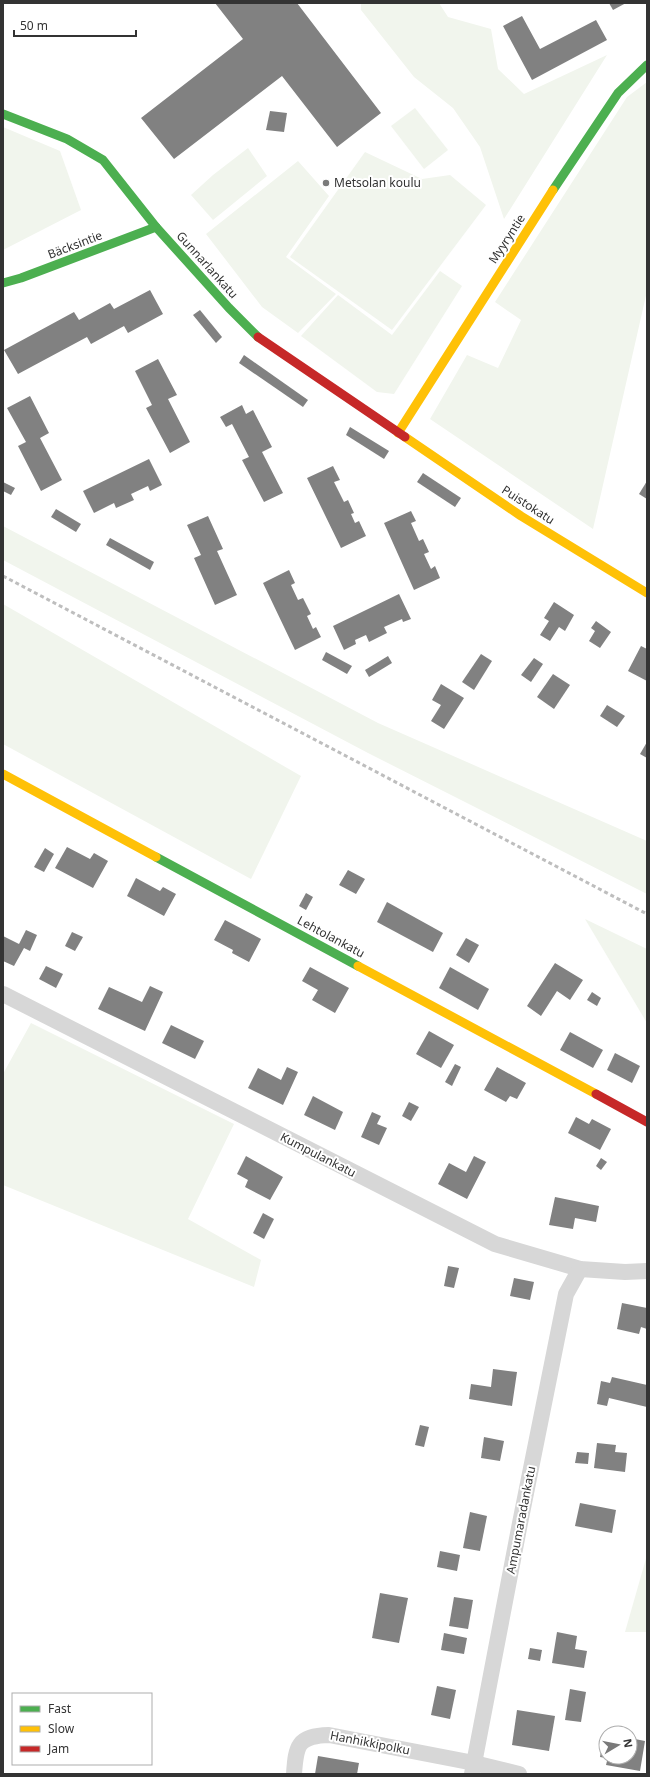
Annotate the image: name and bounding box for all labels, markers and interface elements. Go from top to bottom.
scale bar [14,12,136,38]
text: 50 m [20,17,48,34]
place label: Metsolan koulu [334,174,421,191]
marker: Metsolan koulu [321,178,331,188]
street label: Myyryntie [484,210,529,267]
street label: Bäcksintie [45,226,105,263]
street label: Gunnarlankatu [173,227,242,302]
street label: Puistokatu [498,481,558,528]
street label: Lehtolankatu [294,912,368,961]
street label: Kumpulankatu [277,1128,359,1181]
street label: Ampumaradankatu [502,1465,539,1575]
legend [12,1693,152,1765]
text: Fast [48,1700,72,1717]
text: Slow [48,1720,75,1737]
north arrow [598,1725,638,1765]
street label: Hanhikkipolku [329,1726,411,1759]
text: N [620,1737,637,1749]
text: Jam [47,1740,69,1757]

